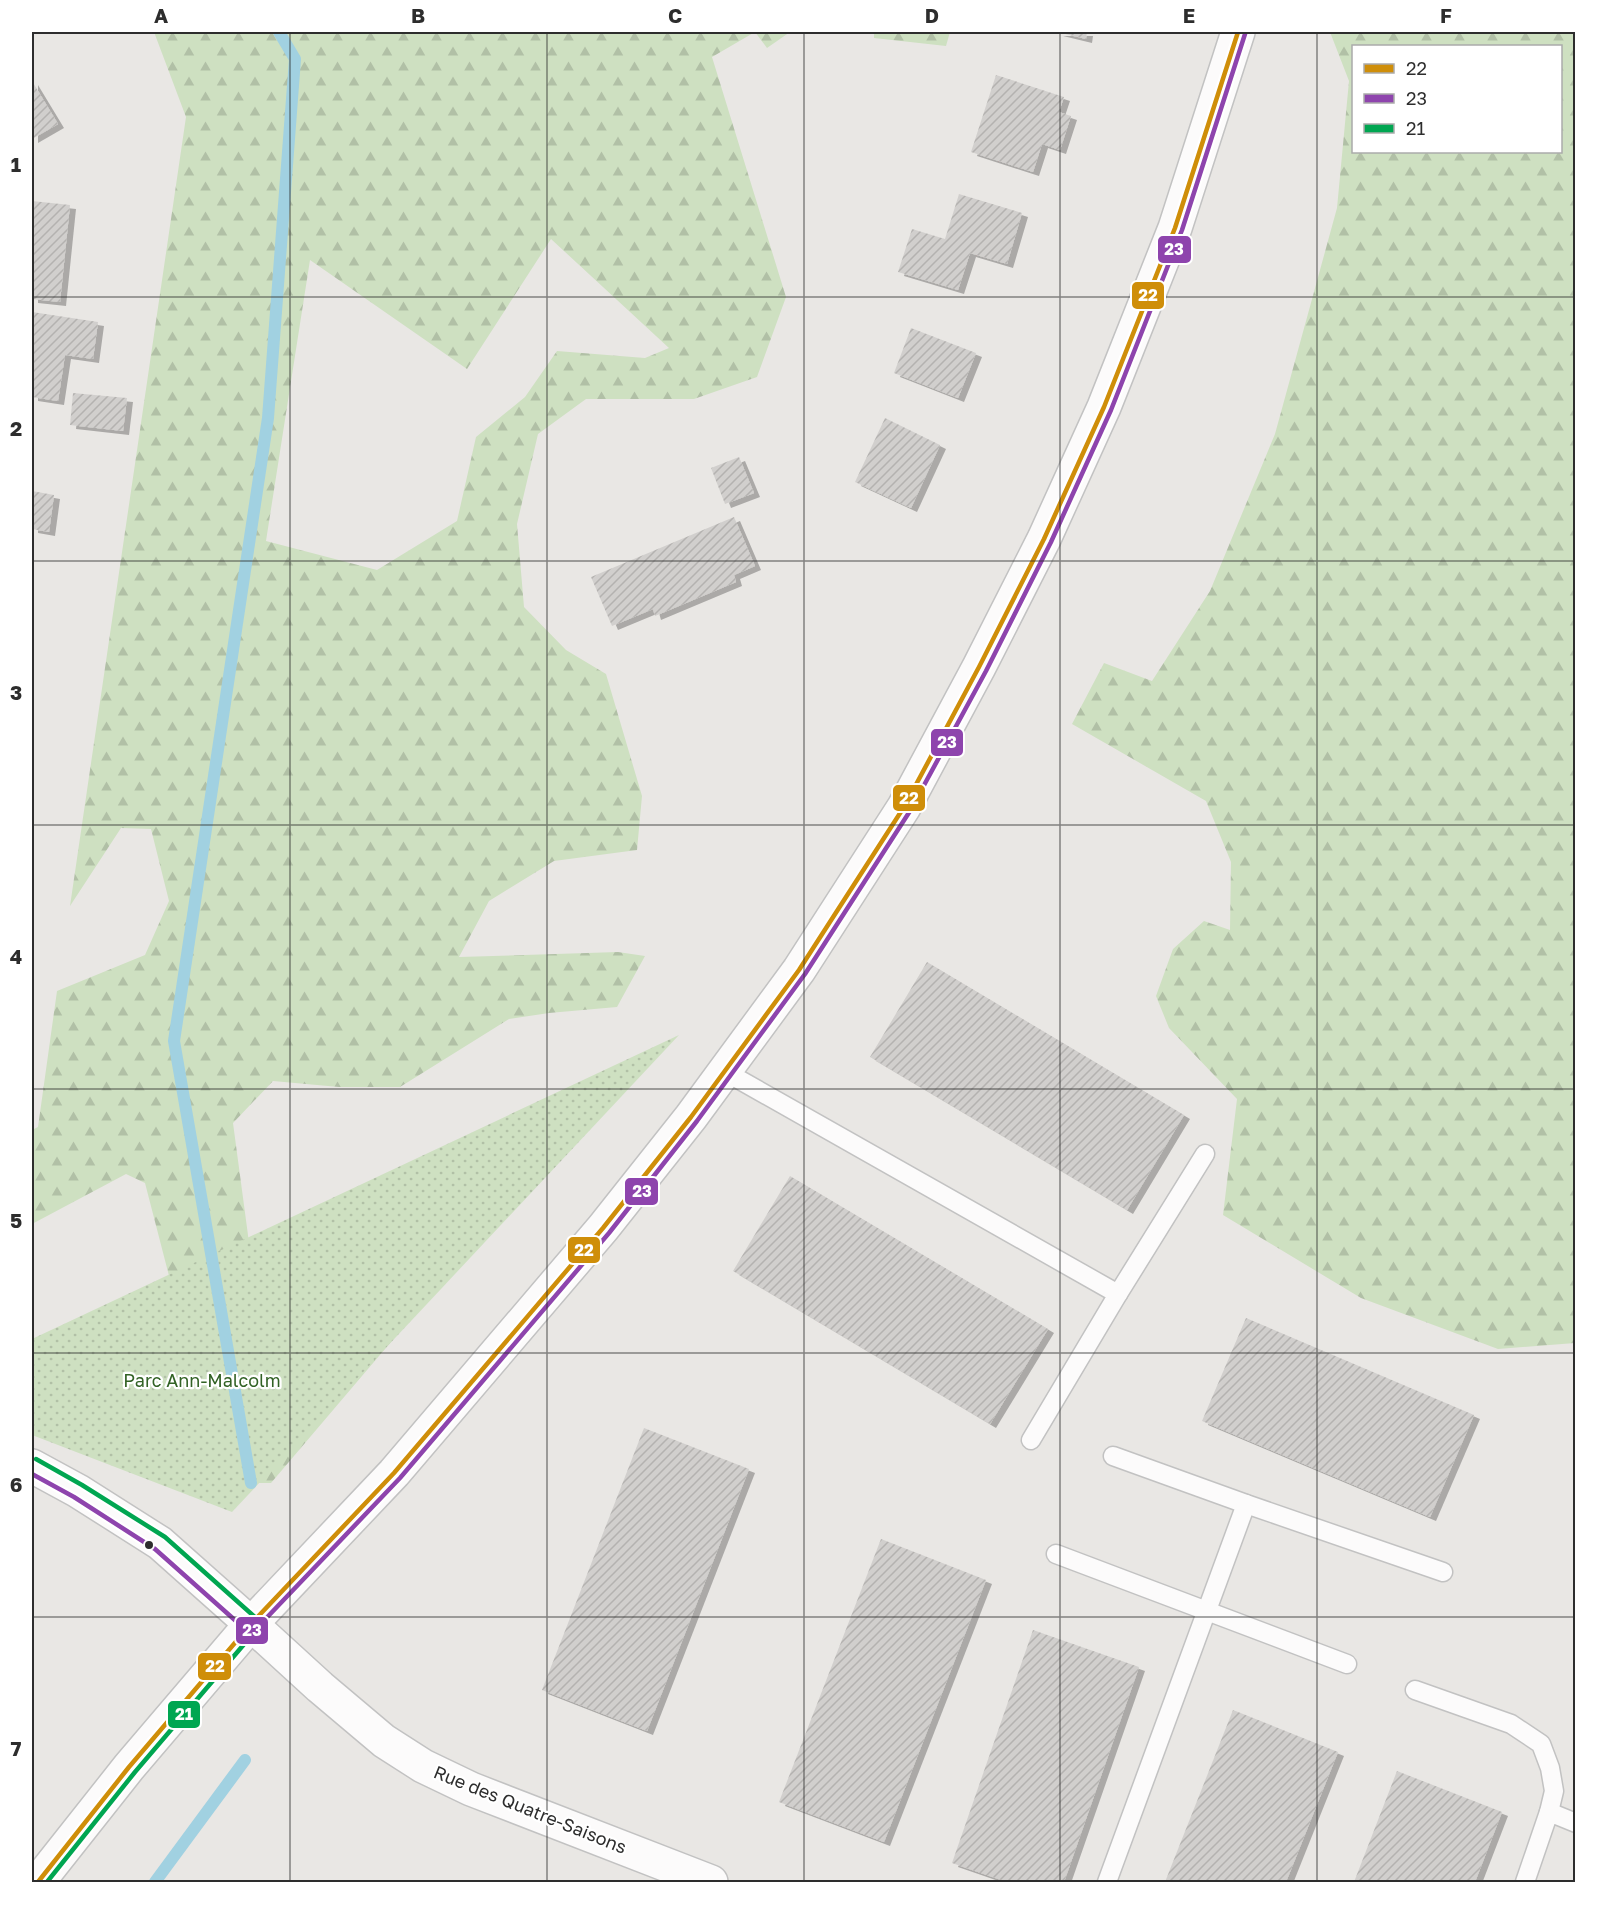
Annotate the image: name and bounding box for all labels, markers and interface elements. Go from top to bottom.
text: A [154,3,168,27]
text: B [411,3,425,27]
text: C [668,3,682,27]
text: D [925,3,939,27]
text: E [1183,3,1195,27]
text: F [1440,3,1452,27]
legend [1352,45,1562,153]
text: 22 [1406,57,1427,79]
text: 23 [1406,87,1427,109]
text: 21 [1406,117,1425,139]
text: 1 [11,152,21,176]
line badge: 23 [1157,235,1192,264]
text: 23 [1164,239,1184,259]
line badge: 22 [1131,281,1165,310]
text: 22 [1138,285,1158,305]
text: 2 [10,416,22,440]
text: 3 [10,680,22,704]
line badge: 23 [930,728,964,757]
text: 23 [937,732,957,752]
line badge: 22 [892,784,926,812]
text: 22 [899,788,919,808]
text: 4 [10,944,22,968]
line badge: 23 [624,1177,659,1206]
text: 23 [632,1181,652,1201]
text: 5 [10,1208,22,1232]
line badge: 22 [567,1236,601,1264]
text: 22 [574,1240,594,1260]
park label: Parc Ann-Malcolm [123,1369,281,1391]
text: 6 [10,1472,22,1496]
unlabelled marker [143,1539,155,1551]
line badge: 23 [235,1616,269,1645]
text: 23 [242,1620,262,1640]
line badge: 22 [197,1652,232,1681]
text: 22 [205,1656,225,1676]
line badge: 21 [167,1700,201,1729]
text: 21 [175,1704,193,1724]
text: 7 [11,1736,22,1760]
street label: Rue des Quatre-Saisons [431,1760,630,1858]

